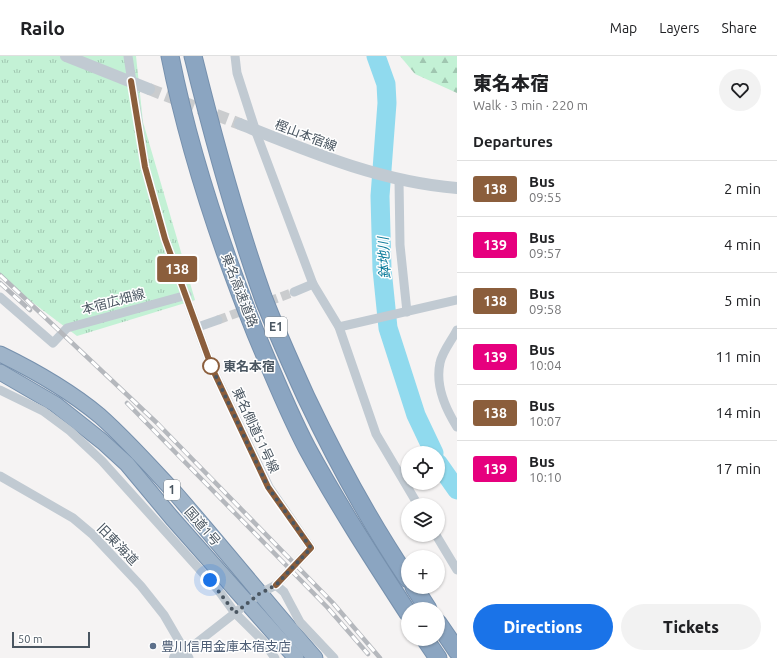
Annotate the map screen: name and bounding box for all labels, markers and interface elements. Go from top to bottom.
text: Railo [20,17,65,39]
text: Map [610,20,637,36]
text: Layers [659,20,699,36]
text: Share [721,20,757,36]
button: heart [719,69,761,111]
text: 東名本宿 [473,72,549,94]
text: Walk · 3 min · 220 m [473,98,588,112]
street label: 樫山本宿線 [273,117,339,153]
text: Departures [473,133,553,150]
text: Bus [529,173,555,190]
text: 2 min [724,180,761,197]
text: 138 [483,181,507,197]
text: 09:55 [529,190,562,204]
text: Bus [529,229,555,246]
water label: 鉢地川 [375,235,393,279]
text: 4 min [724,236,761,253]
text: 139 [483,237,507,253]
text: 09:57 [529,246,562,260]
street label: 東名高速道路 [219,251,261,329]
line badge: 138 [154,256,200,282]
text: 138 [165,261,189,277]
text: Bus [529,285,555,302]
street label: 本宿広畑線 [80,286,146,316]
text: 5 min [724,292,761,309]
text: 138 [483,293,507,309]
text: 09:58 [529,302,562,316]
road number: E1 [265,317,287,337]
text: Bus [529,341,555,358]
text: 11 min [715,348,761,365]
text: 139 [483,349,507,365]
marker: 東名本宿 [202,357,220,375]
text: 10:04 [529,358,562,372]
place label: 東名本宿 [223,359,275,373]
street label: 東名側道51号線 [230,385,282,475]
text: Bus [529,397,555,414]
text: 14 min [715,404,761,421]
text: 138 [483,405,507,421]
text: 10:07 [529,414,562,428]
map controls [401,446,445,646]
button: locate [401,446,445,490]
text: Bus [529,453,555,470]
text: 17 min [715,460,761,477]
text: 139 [483,461,507,477]
text: 10:10 [529,470,562,484]
road number: 1 [164,480,180,500]
button: layers [401,498,445,542]
street label: 国道1号 [183,504,223,548]
street label: 旧東海道 [95,520,141,568]
button: + [401,550,445,594]
your location [200,570,220,590]
button: − [401,602,445,646]
button: Directions [473,604,613,650]
button: Tickets [621,604,761,650]
scale bar [12,630,90,649]
text: 50 m [18,633,42,645]
place label: 豊川信用金庫本宿支店 [161,639,291,653]
marker: 豊川信用金庫本宿支店 [148,641,158,651]

